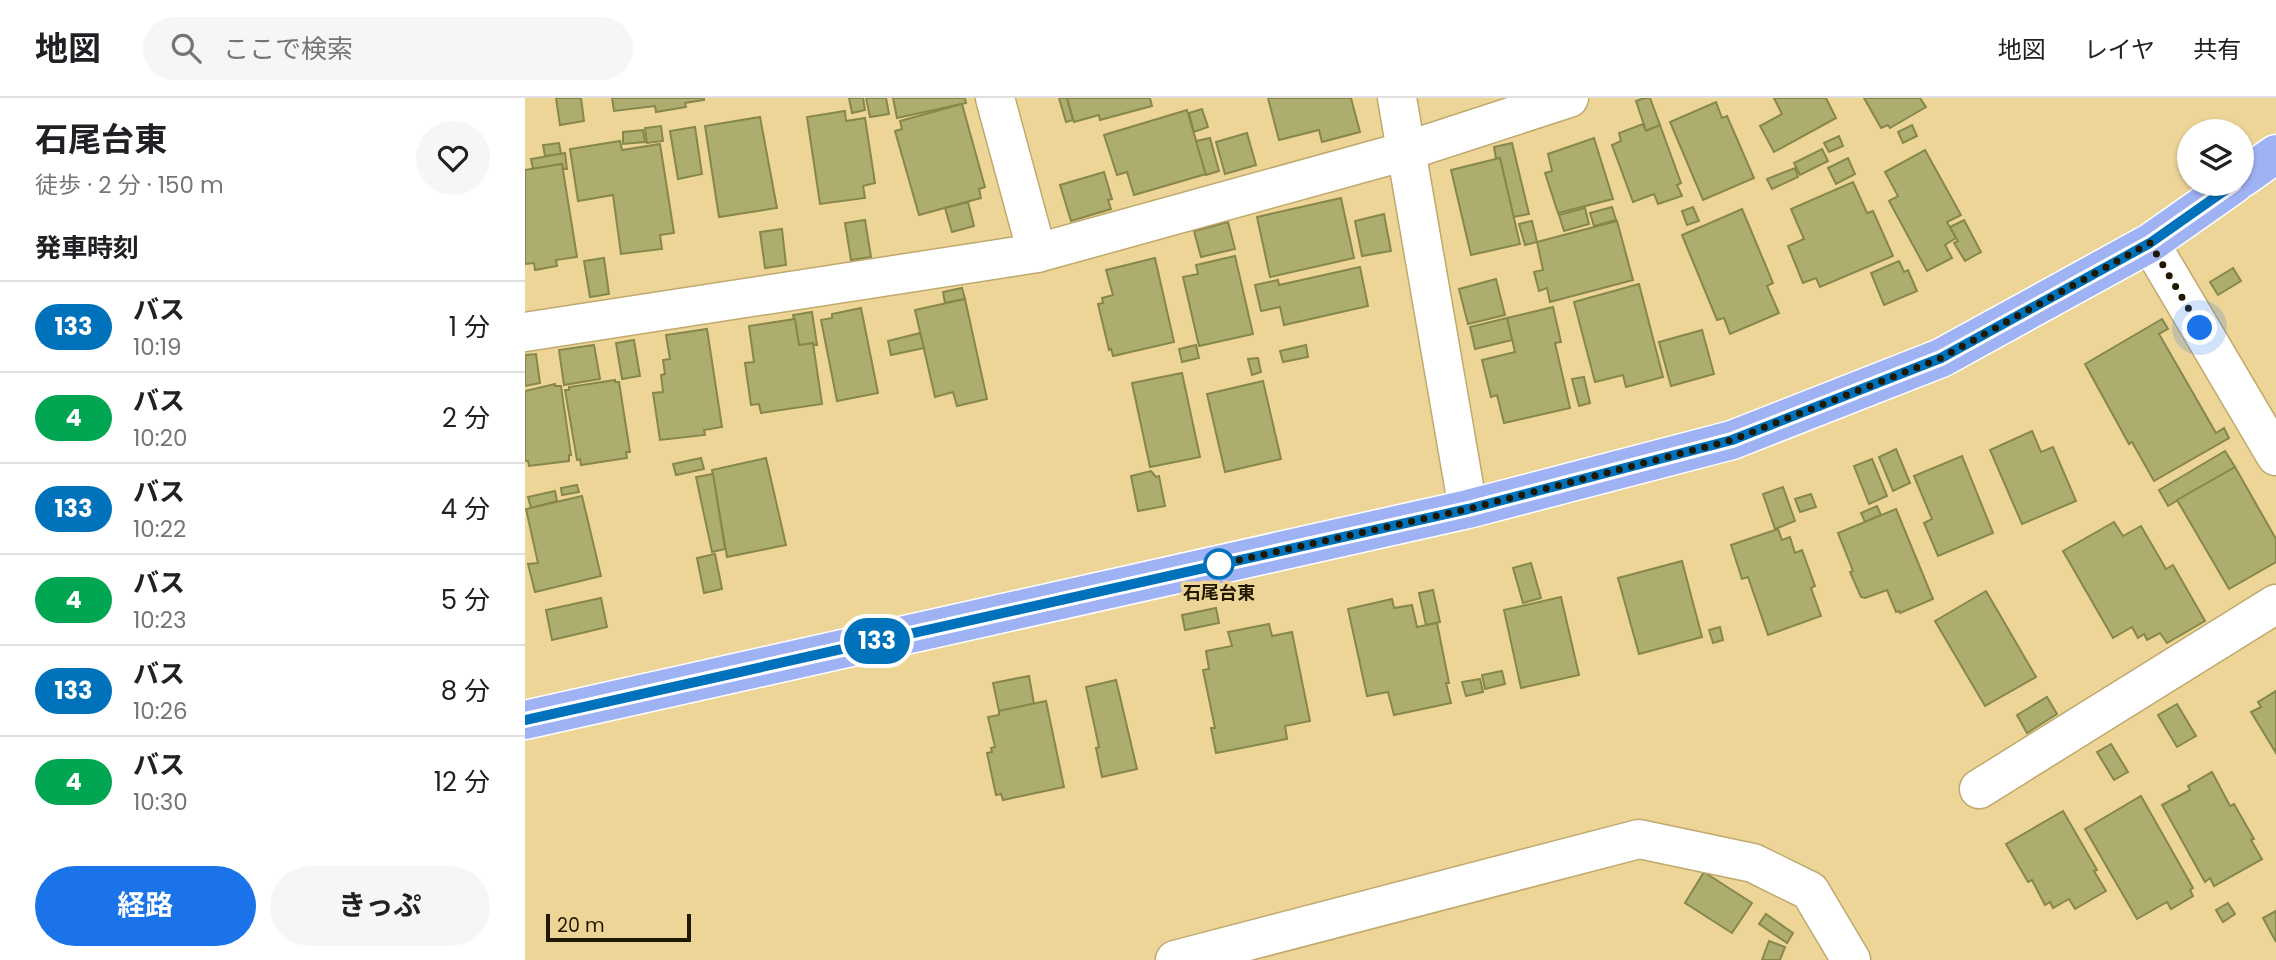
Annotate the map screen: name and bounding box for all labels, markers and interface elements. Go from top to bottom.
search box [143,17,633,80]
text: 地図 [35,25,101,72]
icon: search [167,29,205,67]
text: ここで検索 [223,31,353,67]
text: 地図 [1998,33,2046,66]
text: レイヤ [2084,33,2155,66]
text: 共有 [2193,33,2241,66]
text: 石尾台東 [35,116,167,163]
map controls [2177,119,2254,196]
button: layers [2177,119,2254,196]
button: heart [416,121,490,195]
text: 徒歩 · 2 分 · 150 m [35,169,224,201]
text: 発車時刻 [35,230,139,266]
text: バス [133,292,185,328]
text: 1 分 [449,309,490,345]
text: 133 [54,310,93,343]
your location [2182,310,2217,345]
text: 10:19 [133,331,182,363]
text: バス [133,383,185,419]
text: 2 分 [442,400,490,436]
text: 4 [65,401,82,434]
text: 10:20 [133,422,187,454]
text: バス [133,474,185,510]
text: 4 分 [441,491,490,527]
text: 133 [54,492,93,525]
text: 10:22 [133,513,186,545]
marker: 石尾台東 [1204,549,1234,579]
text: バス [133,565,185,601]
place label: 石尾台東 [1183,580,1255,605]
text: 5 分 [441,582,490,618]
text: 4 [65,583,82,616]
text: 10:23 [133,604,186,636]
line badge: 133 [837,618,917,664]
text: 133 [858,624,896,657]
text: バス [133,656,185,692]
text: 8 分 [441,673,490,709]
text: 133 [54,674,93,707]
text: 10:26 [133,695,188,727]
text: バス [133,747,185,783]
text: 12 分 [434,764,490,800]
text: 4 [65,765,82,798]
text: 10:30 [133,786,188,818]
button: 経路 [35,866,256,946]
button: きっぷ [270,866,490,946]
scale bar [546,911,691,943]
text: 20 m [557,912,605,939]

